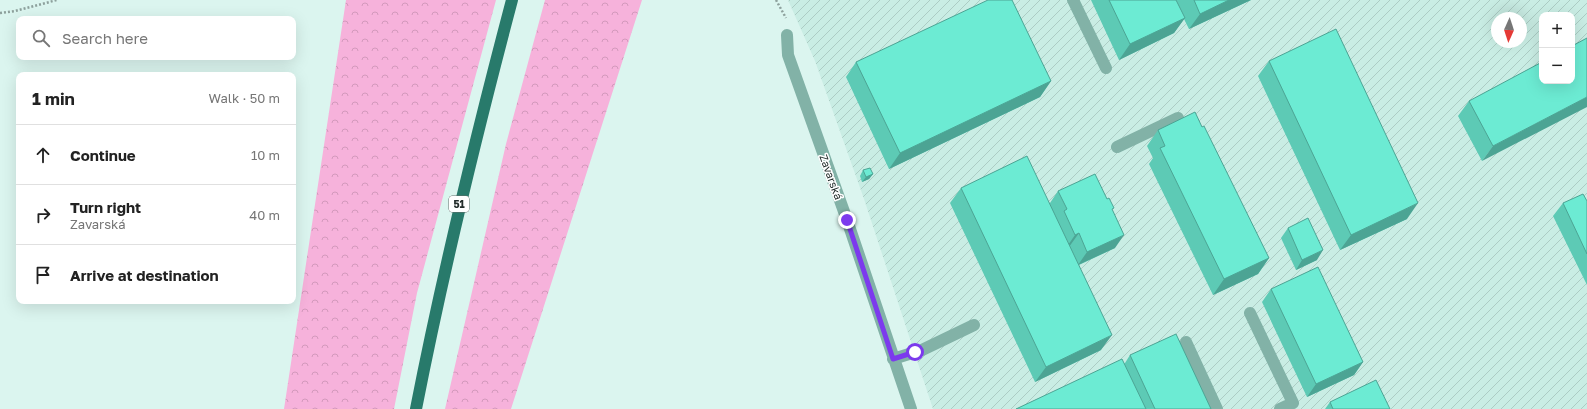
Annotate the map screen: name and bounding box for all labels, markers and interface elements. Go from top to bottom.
north arrow [1491,12,1527,48]
map controls [1539,12,1575,84]
button: + [1539,12,1575,48]
search box [16,16,296,60]
icon: search [30,27,52,49]
text: Search here [62,29,148,47]
button: − [1539,48,1575,84]
text: 1 min [32,88,75,109]
text: Walk · 50 m [208,90,280,106]
icon: ahead [32,144,54,166]
text: Continue [70,146,136,164]
text: 10 m [251,147,280,163]
street label: Zavarská [817,152,846,201]
road number: 51 [449,196,469,212]
text: Turn right [70,198,141,216]
icon: right [32,204,54,226]
text: 40 m [249,207,280,223]
route end [838,211,856,229]
text: Zavarská [70,216,126,232]
icon: arrive [32,264,54,286]
text: Arrive at destination [70,266,219,284]
route start [906,343,924,361]

